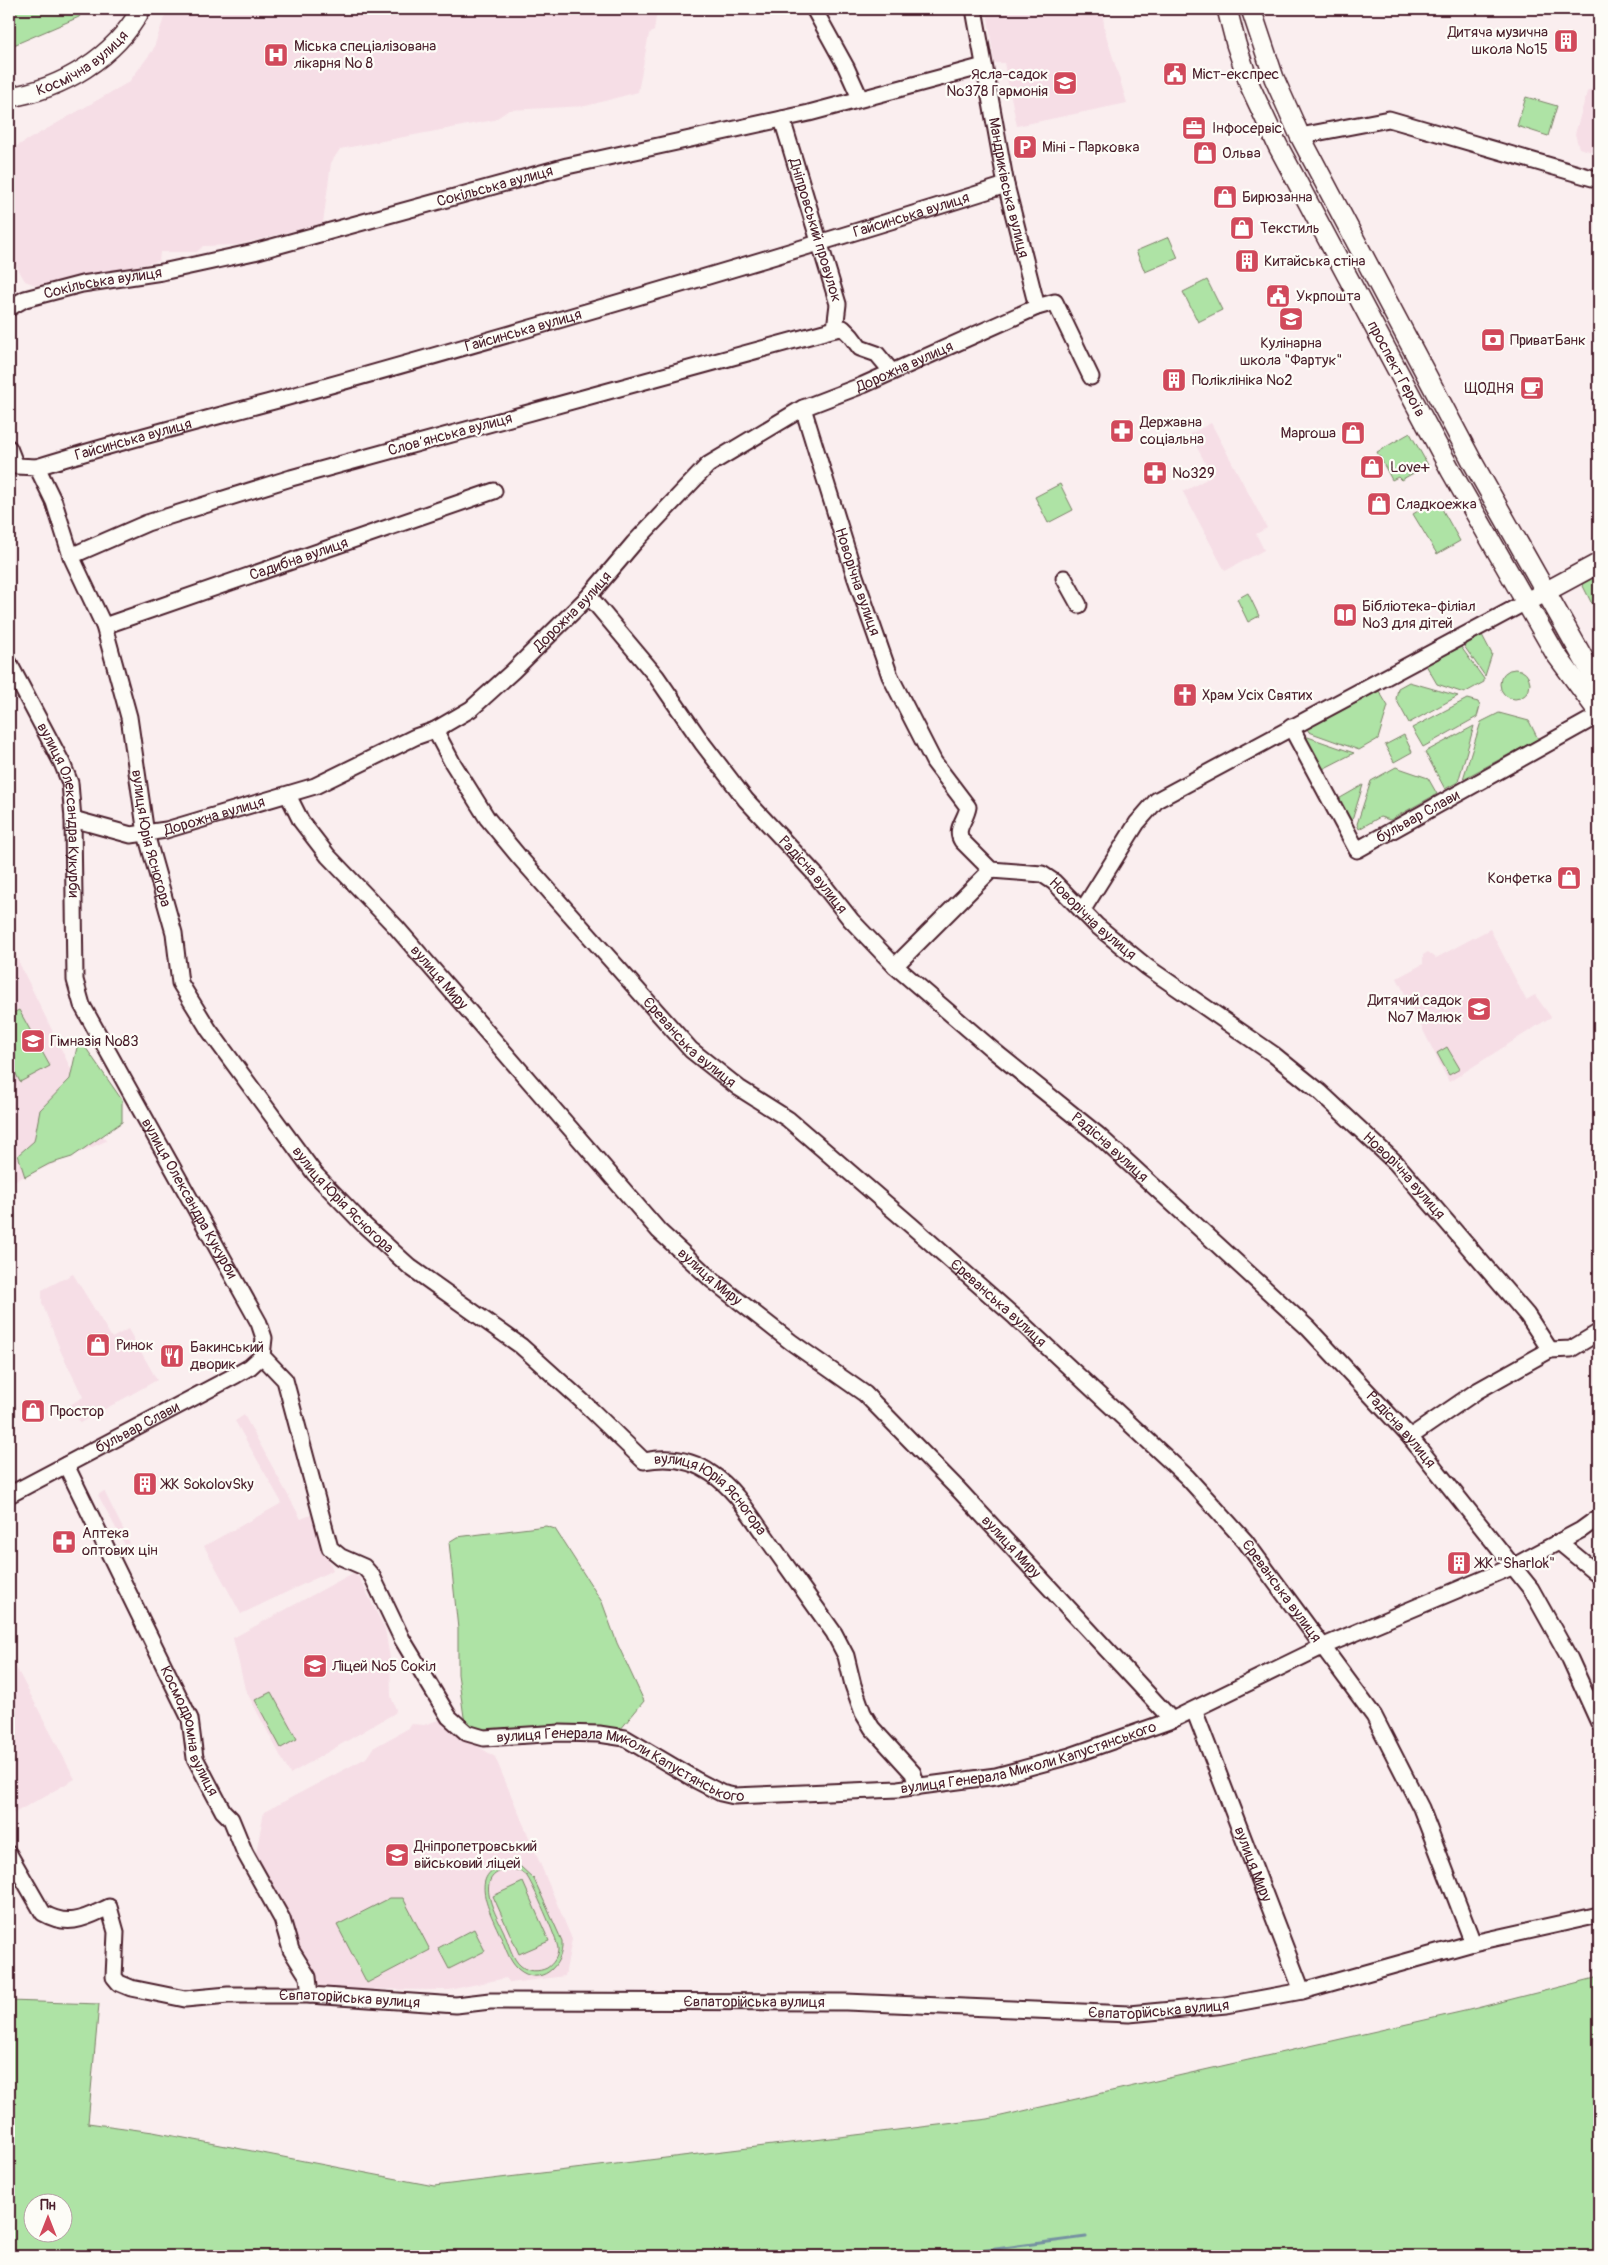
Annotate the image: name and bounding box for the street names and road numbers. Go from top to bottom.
street label: Космічна вулиця [34,27,133,100]
street label: Мандриківська вулиця [984,116,1033,260]
street label: Дніпровський провулок [784,155,846,305]
street label: Сокільська вулиця [435,161,555,211]
street label: Гайсинська вулиця [851,188,972,242]
street label: Сокільська вулиця [42,263,163,304]
street label: Гайсинська вулиця [463,305,584,357]
street label: проспект Героїв [1363,318,1429,420]
street label: Дорожна вулиця [852,337,956,397]
street label: Словʼянська вулиця [386,409,514,460]
street label: Гайсинська вулиця [73,414,194,465]
street label: Новорічна вулиця [831,525,884,638]
street label: Садибна вулиця [247,533,351,585]
street label: Дорожна вулиця [529,568,616,656]
street label: вулиця Олександра Кукурби [32,719,83,898]
street label: вулиця Юрія Ясногора [127,768,175,909]
street label: бульвар Слави [1373,786,1463,848]
street label: Дорожна вулиця [161,792,267,840]
street label: Радісна вулиця [774,832,851,918]
street label: Новорічна вулиця [1045,874,1140,964]
street label: вулиця Миру [406,941,473,1014]
street label: Єреванська вулиця [639,994,740,1092]
street label: Радісна вулиця [1067,1108,1152,1186]
street label: вулиця Олександра Кукурби [137,1115,242,1282]
street label: Новорічна вулиця [1359,1128,1449,1223]
street label: вулиця Юрія Ясногора [288,1143,398,1258]
street label: вулиця Миру [673,1244,746,1310]
street label: Єреванська вулиця [946,1255,1050,1351]
street label: Радісна вулиця [1362,1387,1440,1472]
street label: бульвар Слави [92,1397,183,1458]
street label: вулиця Юрія Ясногора [653,1450,771,1539]
street label: вулиця Миру [977,1511,1045,1583]
street label: Єреванська вулиця [1237,1536,1325,1646]
street label: Космодромна вулиця [156,1663,222,1799]
street label: вулиця Генерала Миколи Капустянського [900,1717,1159,1799]
street label: вулиця Генерала Миколи Капустянського [496,1724,745,1806]
street label: вулиця Миру [1230,1824,1276,1905]
street label: Євпаторійська вулиця [279,1986,421,2013]
street label: Євпаторійська вулиця [684,1993,825,2012]
street label: Євпаторійська вулиця [1088,1996,1230,2024]

